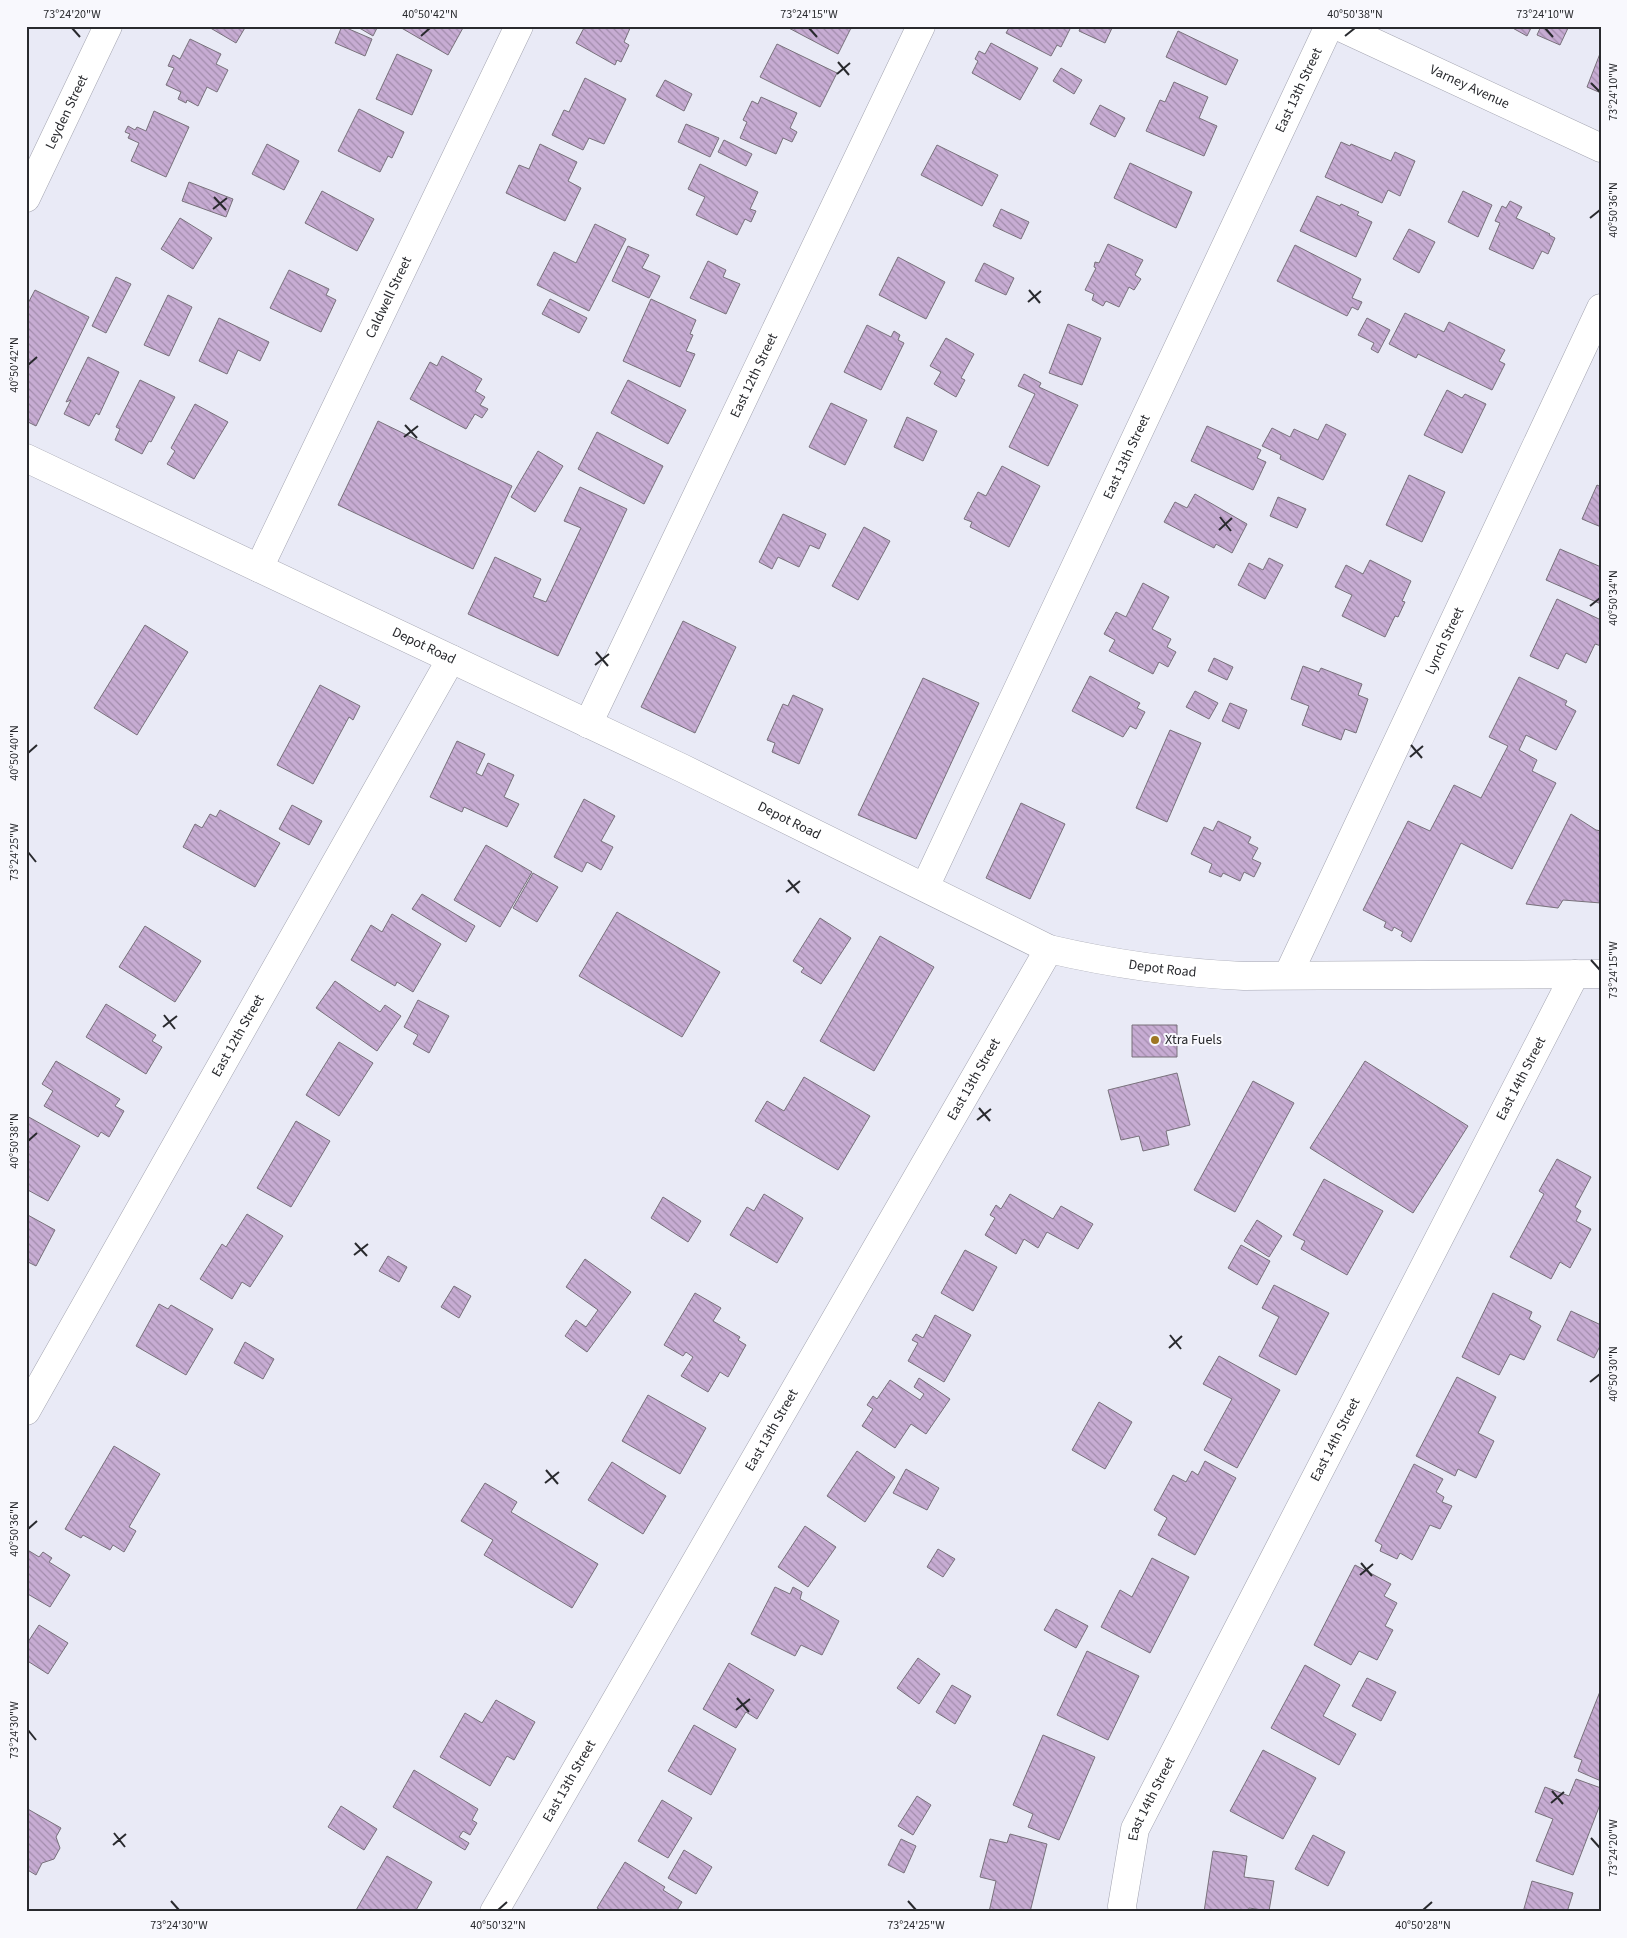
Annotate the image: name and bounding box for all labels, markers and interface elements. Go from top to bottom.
text: 73°24'20"W [43,6,101,23]
text: 40°50'42"N [402,6,458,23]
text: 73°24'15"W [780,6,838,23]
text: 40°50'38"N [1327,6,1383,23]
text: 73°24'10"W [1516,6,1574,23]
street label: East 13th Street [1270,44,1327,136]
street label: Varney Avenue [1426,60,1513,114]
text: 73°24'10"W [1605,63,1622,121]
street label: Leyden Street [41,71,93,153]
text: 40°50'36"N [1605,182,1622,238]
street label: Caldwell Street [361,253,417,342]
street label: East 12th Street [725,330,783,421]
text: 40°50'42"N [6,337,23,393]
street label: East 13th Street [1098,411,1155,503]
text: 40°50'34"N [1605,570,1622,626]
street label: Lynch Street [1420,604,1469,678]
street label: Depot Road [389,622,459,670]
text: 40°50'40"N [6,725,23,781]
street label: Depot Road [754,797,824,845]
text: 73°24'25"W [6,823,23,881]
text: 73°24'15"W [1605,941,1622,999]
street label: Depot Road [1127,955,1197,983]
street label: East 12th Street [207,991,269,1081]
place label: Xtra Fuels [1165,1030,1222,1050]
street label: East 14th Street [1491,1033,1551,1124]
street label: East 13th Street [942,1034,1006,1124]
marker: Xtra Fuels [1149,1034,1161,1046]
text: 40°50'38"N [6,1113,23,1169]
text: 40°50'30"N [1605,1346,1622,1402]
street label: East 13th Street [740,1385,803,1475]
street label: East 14th Street [1305,1394,1365,1485]
text: 40°50'36"N [6,1501,23,1557]
text: 73°24'30"W [6,1701,23,1759]
street label: East 13th Street [538,1736,601,1826]
street label: East 14th Street [1123,1753,1180,1843]
text: 73°24'20"W [1605,1819,1622,1877]
text: 73°24'30"W [150,1917,208,1934]
text: 40°50'32"N [470,1917,526,1934]
text: 73°24'25"W [887,1917,945,1934]
text: 40°50'28"N [1395,1917,1451,1934]

